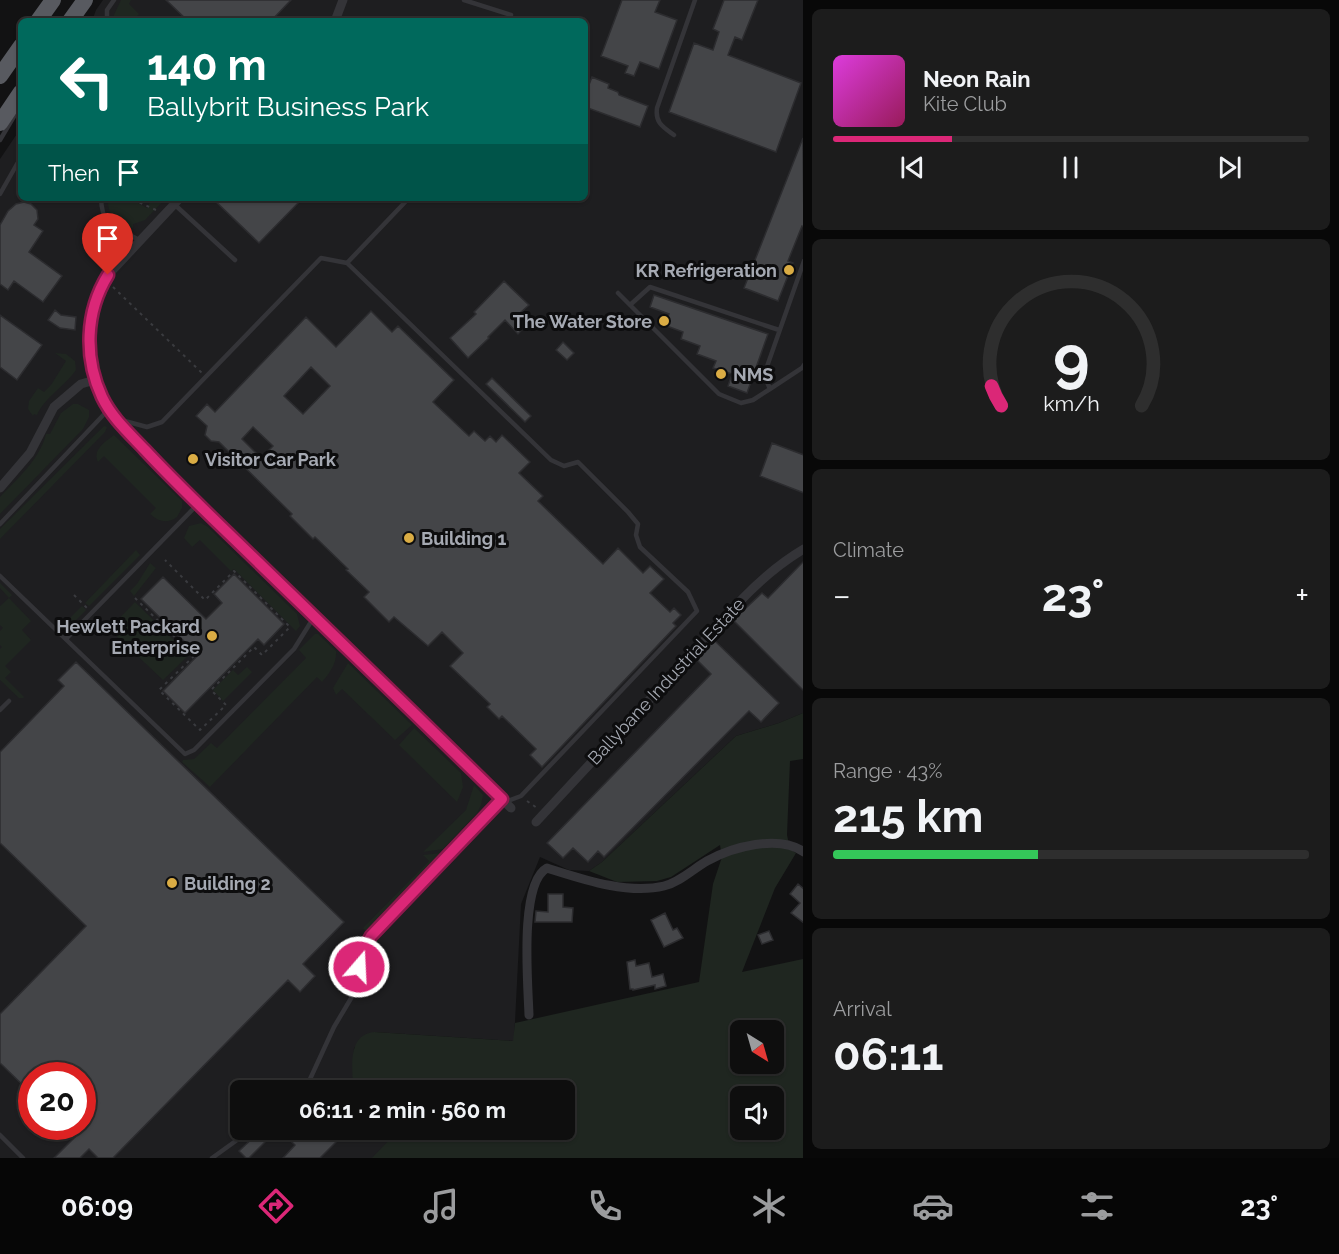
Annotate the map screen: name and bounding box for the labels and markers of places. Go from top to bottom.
pin [82,213,133,275]
place label: KR Refrigeration [635,260,777,281]
marker: KR Refrigeration [782,263,796,277]
place label: The Water Store [513,311,652,332]
marker: The Water Store [657,314,671,328]
place label: NMS [733,364,773,385]
marker: NMS [714,367,728,381]
place label: Visitor Car Park [205,449,337,470]
marker: Visitor Car Park [186,452,200,466]
place label: Building 1 [421,528,506,549]
marker: Building 1 [402,531,416,545]
place label: Hewlett Packard Enterprise [56,616,200,658]
marker: Hewlett Packard Enterprise [205,629,219,643]
place label: Building 2 [184,873,271,894]
marker: Building 2 [165,876,179,890]

